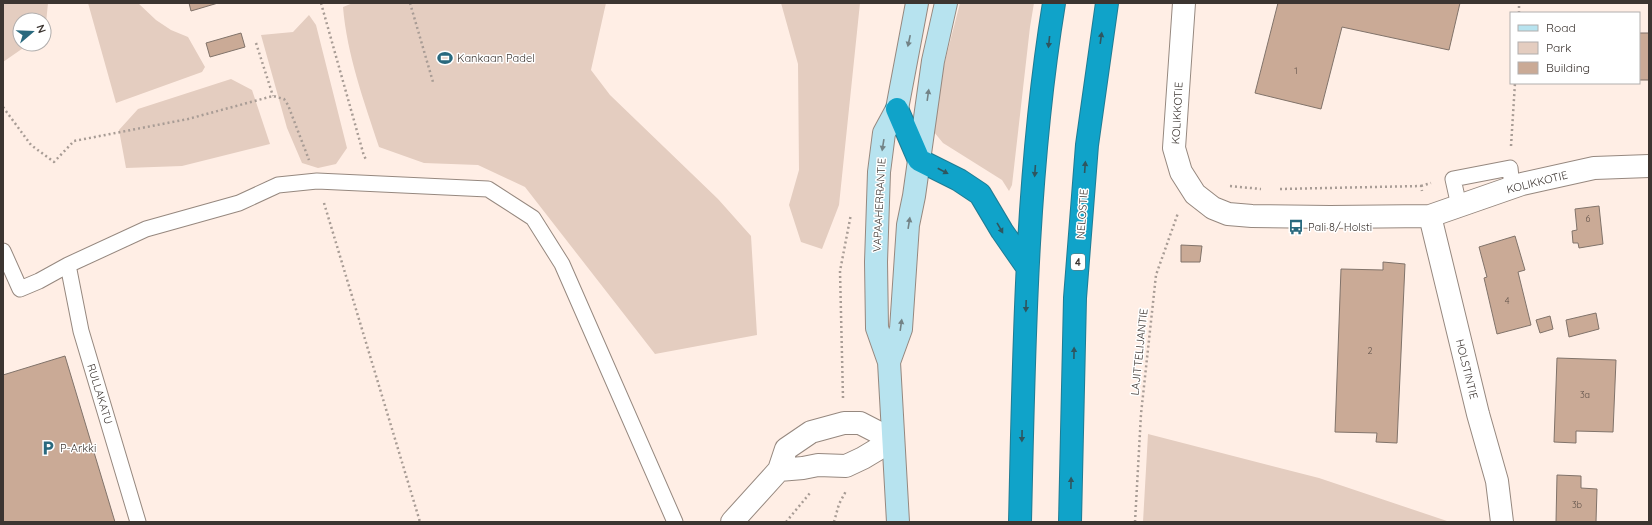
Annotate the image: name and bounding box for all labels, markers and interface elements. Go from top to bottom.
north arrow [12,12,52,52]
legend [1510,12,1640,84]
text: Road [1546,20,1576,35]
text: N [34,23,49,35]
one-way arrow [1098,32,1104,45]
one-way arrow [906,35,912,47]
one-way arrow [1045,36,1052,48]
text: Park [1546,40,1571,55]
sports icon: Kankaan Padel [436,49,454,67]
place label: Kankaan Padel [457,51,535,65]
text: Building [1546,60,1590,75]
house number: 1 [1294,65,1298,76]
street label: KOLIKKOTIE [1168,81,1186,145]
one-way arrow [925,88,931,101]
one-way arrow [880,139,886,151]
street label: VAPAAHERRANTIE [870,158,888,252]
one-way arrow [1082,161,1089,173]
one-way arrow [1031,165,1038,177]
one-way arrow [937,167,949,174]
street label: KOLIKKOTIE [1505,168,1569,196]
street label: NELOSTIE [1073,188,1091,240]
house number: 6 [1586,213,1591,224]
one-way arrow [906,217,912,229]
bus stop icon: Pali 8/ Holsti [1287,218,1305,236]
place label: Pali 8/ Holsti [1308,220,1372,234]
one-way arrow [997,222,1003,233]
road number: 4 [1071,254,1085,270]
house number: 4 [1505,295,1510,306]
one-way arrow [1023,300,1029,313]
street label: LAJITTELIJANTIE [1127,308,1151,396]
one-way arrow [897,319,904,331]
street label: HOLSTINTIE [1453,338,1481,400]
house number: 2 [1368,345,1373,356]
one-way arrow [1071,346,1077,359]
street label: RULLAKATU [84,362,116,426]
house number: 3a [1580,389,1590,400]
one-way arrow [1019,430,1025,443]
parking icon: P-Arkki [39,439,57,457]
place label: P-Arkki [60,441,96,455]
one-way arrow [1068,476,1074,489]
house number: 3b [1572,499,1583,510]

